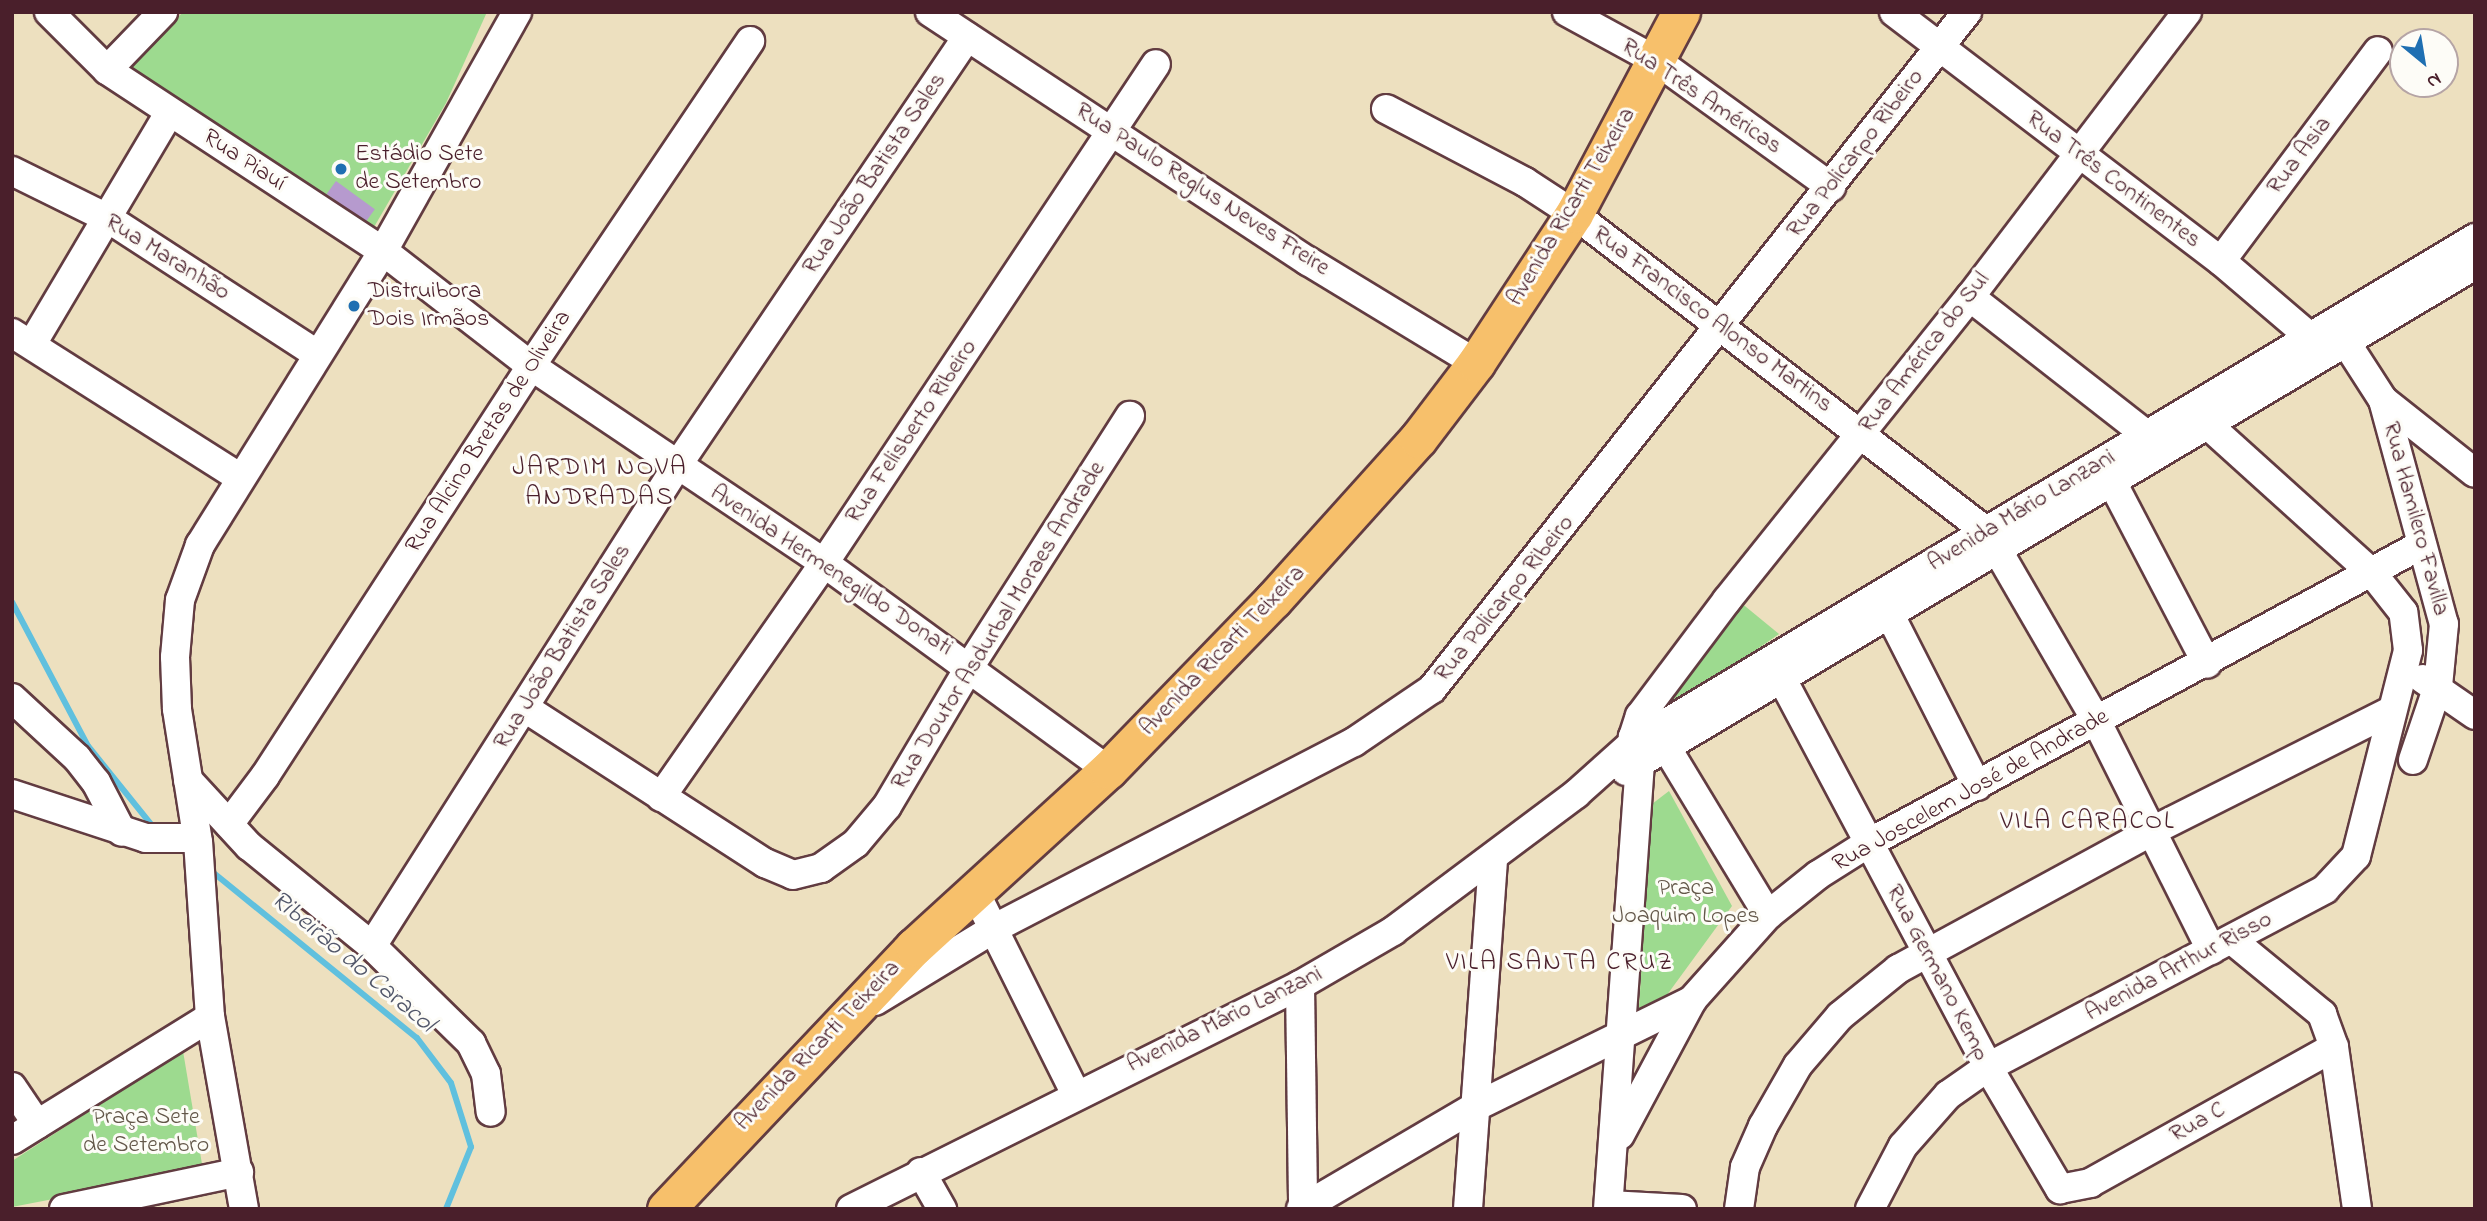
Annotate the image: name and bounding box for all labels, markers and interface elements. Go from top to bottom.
north arrow [2389,28,2459,98]
street label: Rua Três Américas [1615,33,1787,161]
street label: Rua Policarpo Ribeiro [1781,64,1931,244]
text: N [2421,65,2446,95]
street label: Rua João Batista Sales [797,68,953,280]
street label: Rua Paulo Reglus Neves Freire [1069,97,1335,283]
street label: Avenida Ricarti Teixeira [1501,103,1643,311]
street label: Rua Três Continentes [2020,105,2206,255]
street label: Rua Asia [2261,111,2339,201]
street label: Rua Piauí [197,123,291,199]
place label: Estádio Sete de Setembro [355,141,483,197]
marker: Estádio Sete de Setembro [333,161,349,177]
street label: Rua Maranhão [99,208,235,308]
street label: Rua Francisco Alonso Martins [1586,220,1838,420]
street label: Rua América do Sul [1853,267,1997,439]
place label: Distruibora Dois Irmãos [368,278,489,334]
marker: Distruibora Dois Irmãos [346,298,362,314]
street label: Rua Alcino Bretas de Oliveira [400,305,578,559]
street label: Rua Felisberto Ribeiro [840,335,984,529]
street label: Rua Hamilero Favilla [2375,419,2455,619]
street label: Avenida Mário Lanzani [1923,444,2121,578]
district label: JARDIM NOVA ANDRADAS [514,453,686,514]
street label: Rua Doutor Asdurbal Moraes Andrade [886,456,1112,796]
street label: Avenida Hermenegildo Donati [704,479,958,663]
street label: Rua Policarpo Ribeiro [1429,510,1581,688]
street label: Rua João Batista Sales [488,539,638,755]
street label: Avenida Ricarti Teixeira [1134,560,1312,742]
street label: Rua Joscelem José de Andrade [1828,703,2114,879]
district label: VILA CARACOL [2002,807,2174,839]
park label: Praça Joaquim Lopes [1612,875,1760,931]
street label: Rua Germano Kemp [1878,880,1996,1066]
water label: Ribeirão do Caracol [264,885,440,1041]
street label: Avenida Arthur Risso [2081,906,2277,1028]
district label: VILA SANTA CRUZ [1448,948,1672,980]
street label: Avenida Ricarti Teixeira [729,955,907,1137]
street label: Avenida Mário Lanzani [1123,960,1327,1080]
street label: Rua C [2165,1096,2231,1150]
park label: Praça Sete de Setembro [83,1104,209,1160]

